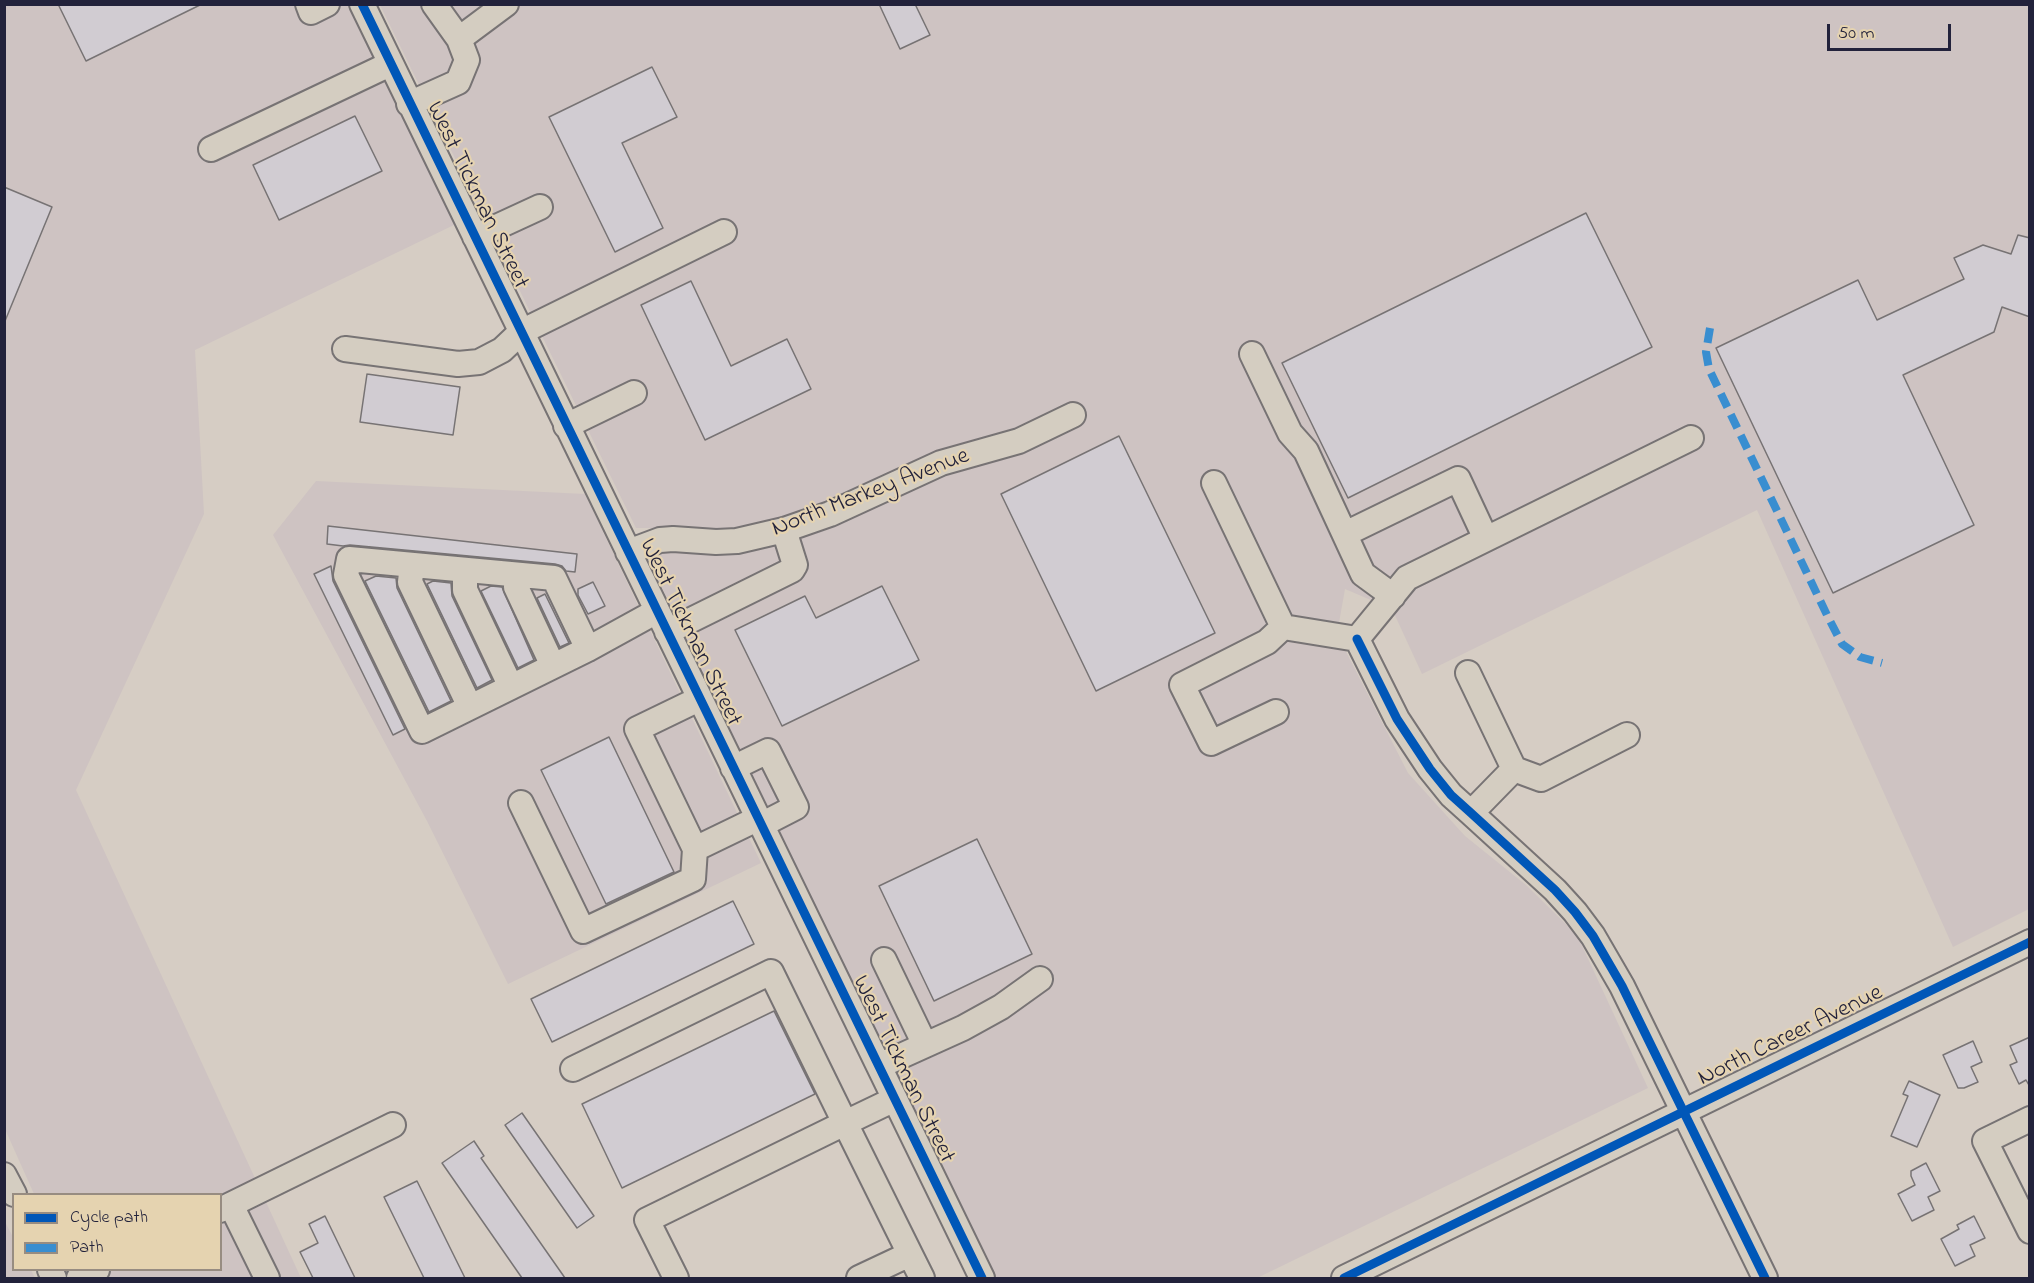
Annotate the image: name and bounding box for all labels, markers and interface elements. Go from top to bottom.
scale bar [1830,12,1954,50]
text: 50 m [1838,21,1875,47]
street label: West Tickman Street [418,98,534,294]
street label: North Markey Avenue [768,443,974,545]
street label: West Tickman Street [631,535,747,731]
street label: West Tickman Street [844,972,960,1168]
street label: North Career Avenue [1694,980,1888,1094]
legend [12,1193,222,1271]
text: Cycle path [70,1205,148,1231]
text: Path [70,1235,104,1261]

